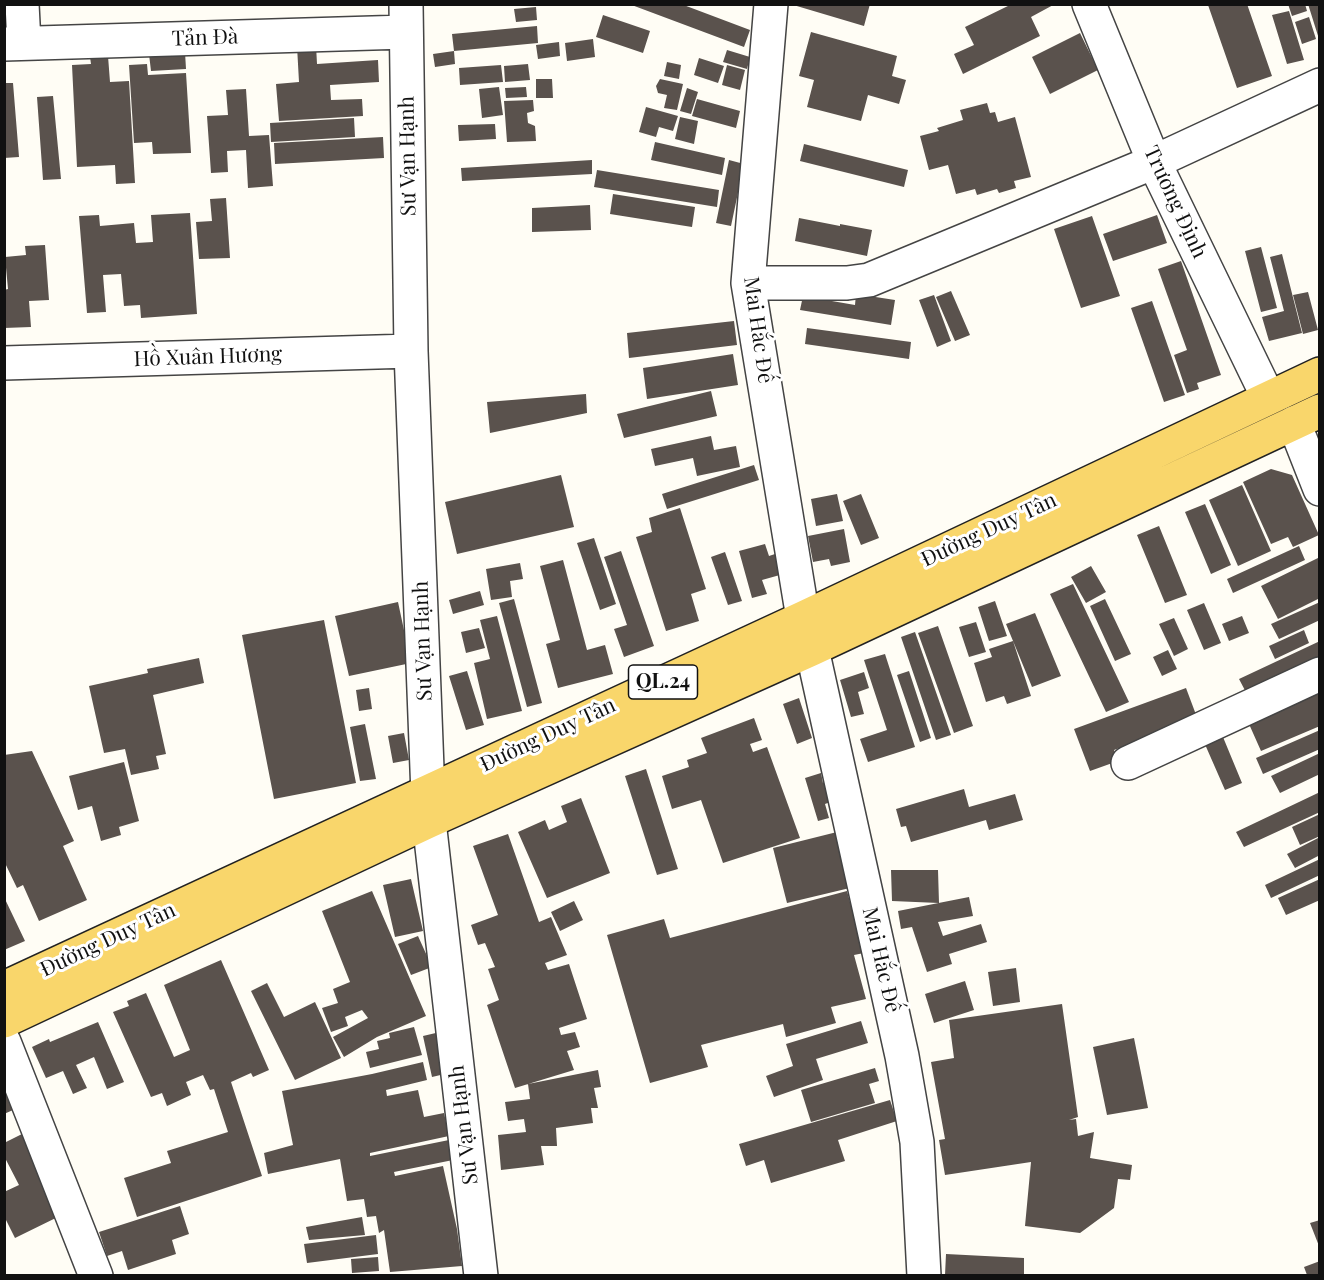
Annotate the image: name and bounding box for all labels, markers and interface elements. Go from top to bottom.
street label: Tản Đà [171,24,239,52]
street label: Sư Vạn Hạnh [394,96,422,216]
street label: Trương Định [1138,142,1212,262]
street label: Mai Hắc Đế [738,275,778,385]
street label: Hồ Xuân Hương [133,342,283,372]
street label: Đường Duy Tân [917,488,1061,572]
street label: Sư Vạn Hạnh [408,581,438,701]
road number: QL.24 [628,665,698,699]
street label: Đường Duy Tân [476,693,620,777]
street label: Đường Duy Tân [36,898,180,982]
street label: Mai Hắc Đế [857,905,905,1015]
street label: Sư Vạn Hạnh [444,1064,484,1186]

